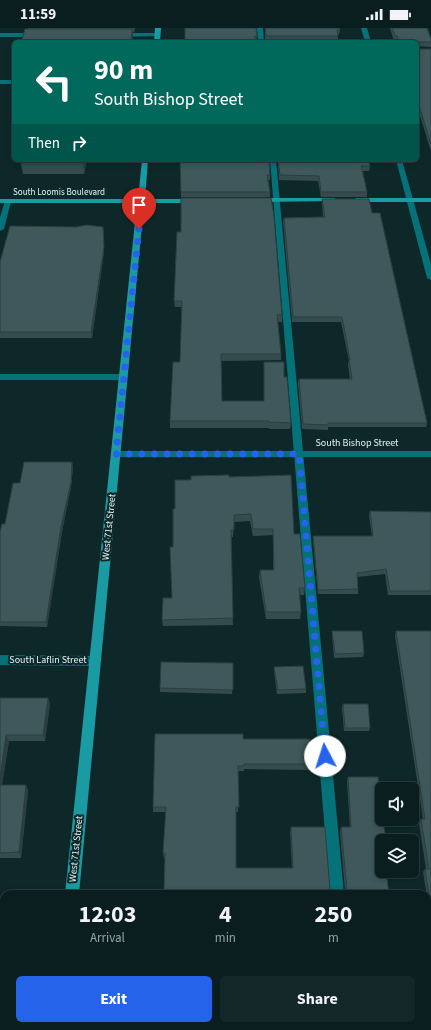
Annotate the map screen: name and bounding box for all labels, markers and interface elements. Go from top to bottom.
text: 11:59 [20,4,56,25]
text: 90 m [94,50,153,90]
icon: left [28,56,80,108]
text: South Bishop Street [94,87,243,112]
icon: right [68,132,90,154]
text: Then [28,133,60,154]
street label: South Loomis Boulevard [13,186,105,199]
pin [122,188,156,229]
icon: arrive [128,194,150,216]
street label: South Bishop Street [315,436,399,450]
street label: West 71st Street [99,493,120,561]
street label: South Laflin Street [9,653,87,667]
position arrow [304,735,346,777]
map controls [375,782,419,878]
button: sound [375,782,419,826]
street label: West 71st Street [66,815,87,883]
button: layers [375,834,419,878]
text: 12:03 [78,897,136,932]
text: 4 [219,897,232,932]
text: 250 [314,897,352,932]
text: Arrival [90,929,125,947]
text: min [215,929,236,947]
text: m [328,929,339,947]
button: Exit [16,976,212,1022]
button: Share [220,976,415,1022]

